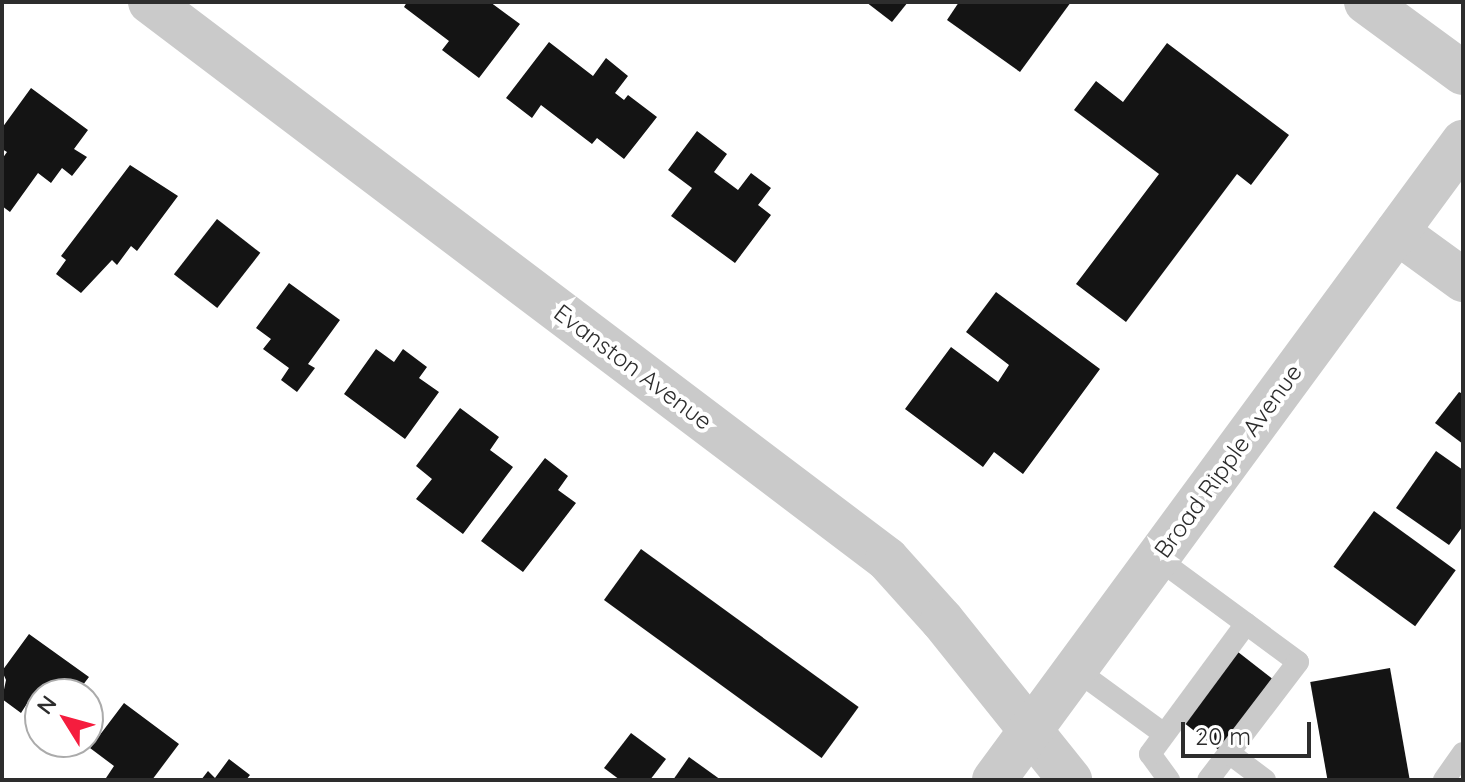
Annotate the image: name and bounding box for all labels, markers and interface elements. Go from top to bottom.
street label: Evanston Avenue [548,298,718,436]
street label: Broad Ripple Avenue [1148,359,1308,563]
north arrow [24,678,104,758]
text: N [30,690,62,720]
scale bar [1185,706,1315,756]
text: 20 m [1195,721,1251,751]

